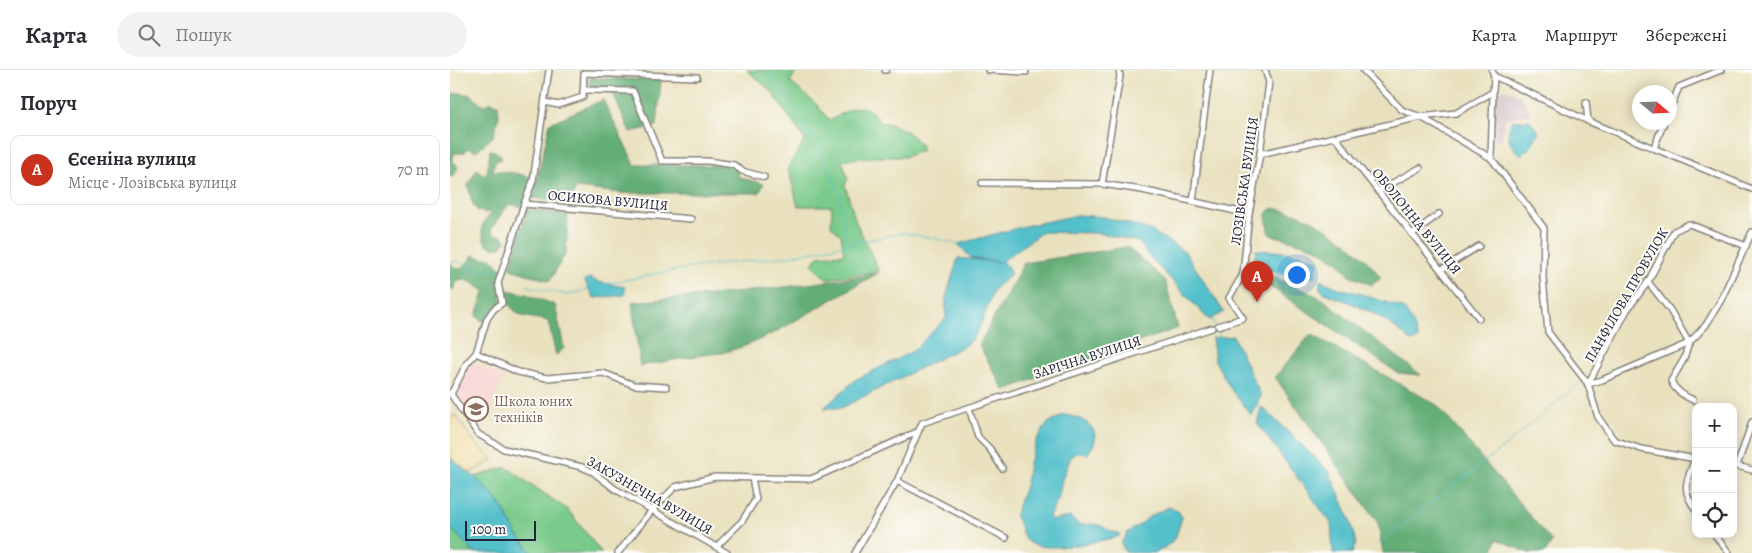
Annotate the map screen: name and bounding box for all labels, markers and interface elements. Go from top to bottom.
search box [117,12,467,57]
text: Карта [25,19,87,51]
icon: search [135,21,163,49]
text: Пошук [175,22,232,48]
text: Карта [1471,23,1517,47]
text: Маршрут [1545,23,1618,47]
text: Збережені [1646,23,1727,47]
north arrow [1632,85,1677,130]
text: Поруч [20,89,77,117]
street label: ЛОЗІВСЬКА ВУЛИЦЯ [1226,116,1263,247]
text: Єсеніна вулиця [68,146,196,172]
text: A [32,159,42,181]
text: 70 m [397,159,429,181]
street label: ОБОЛОННА ВУЛИЦЯ [1368,164,1466,279]
text: Місце · Лозівська вулиця [68,172,237,194]
street label: ОСИКОВА ВУЛИЦЯ [547,186,669,215]
street label: ПАНФІЛОВА ПРОВУЛОК [1580,224,1673,366]
pin: A [1241,261,1273,302]
your location [1284,262,1310,288]
street label: ЗАРІЧНА ВУЛИЦЯ [1031,331,1143,384]
place label: Школа юних техніків [494,392,573,427]
school or university icon: Школа юних техніків [463,396,489,422]
map controls [1692,403,1737,538]
button: + [1692,403,1737,448]
button: − [1692,448,1737,493]
street label: ЗАКУЗНЕЧНА ВУЛИЦЯ [584,452,716,539]
button: locate [1692,493,1737,538]
scale bar [465,518,536,541]
text: 100 m [472,520,506,539]

